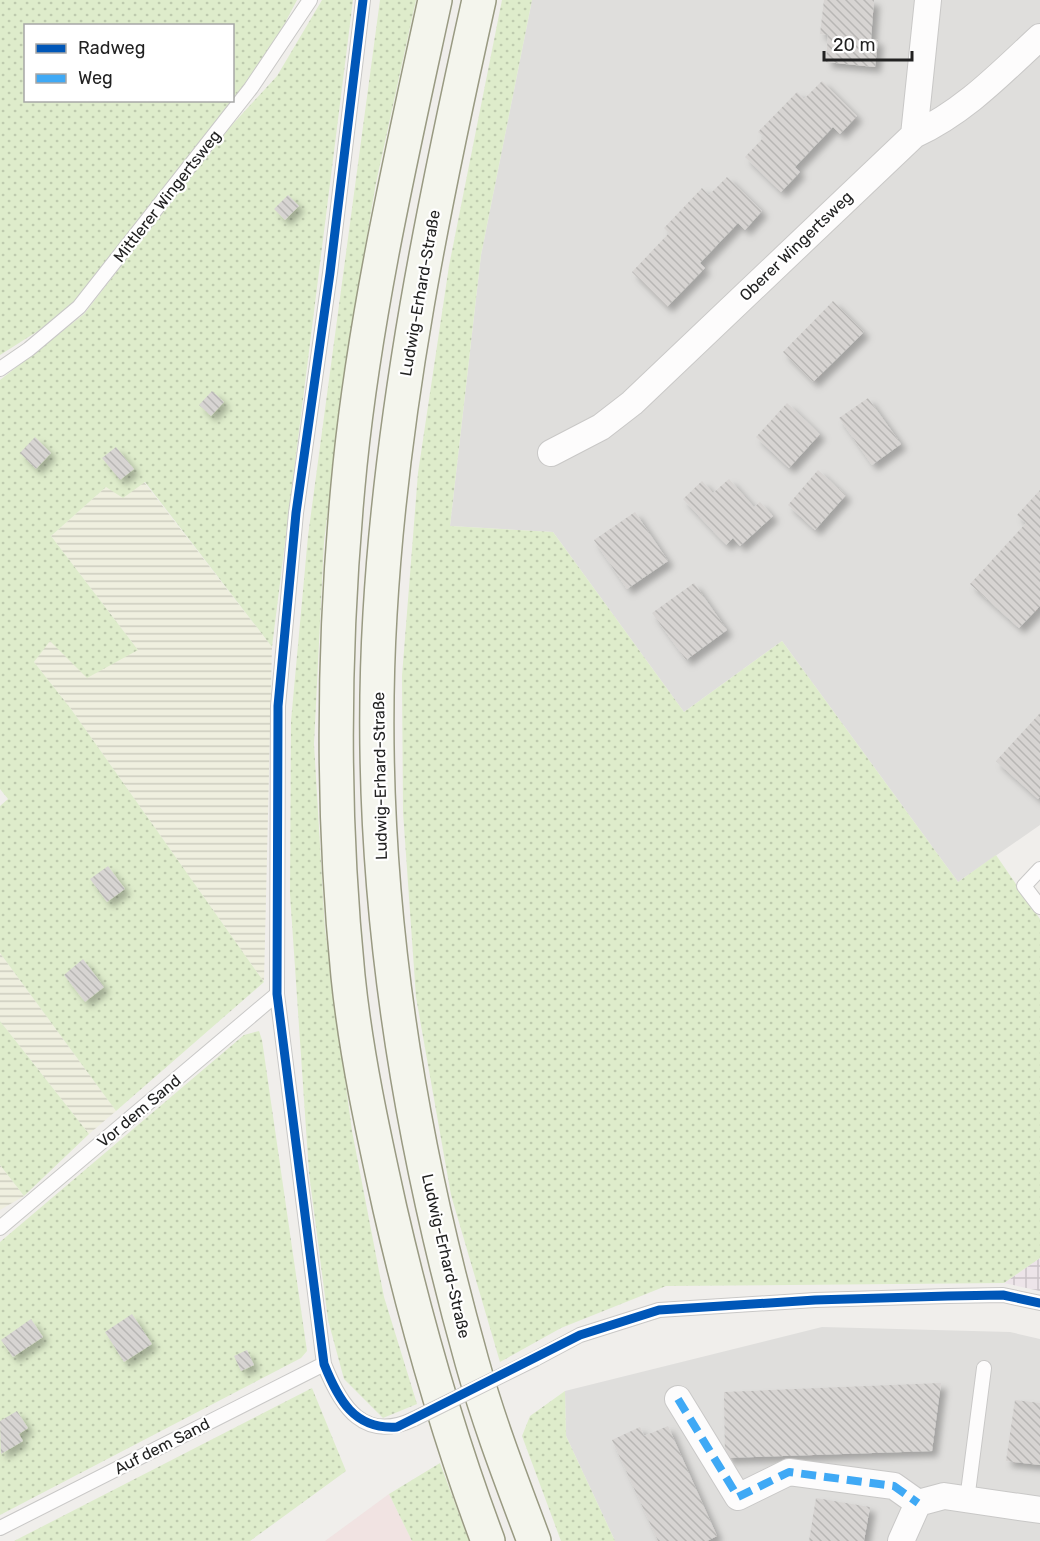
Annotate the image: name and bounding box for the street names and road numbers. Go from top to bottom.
street label: Mittlerer Wingertsweg [109,126,225,266]
street label: Oberer Wingertsweg [735,187,857,305]
street label: Ludwig-Erhard-Straße [396,208,444,378]
street label: Ludwig-Erhard-Straße [369,692,391,860]
street label: Vor dem Sand [93,1071,185,1151]
street label: Ludwig-Erhard-Straße [418,1172,474,1340]
street label: Auf dem Sand [111,1414,213,1478]

